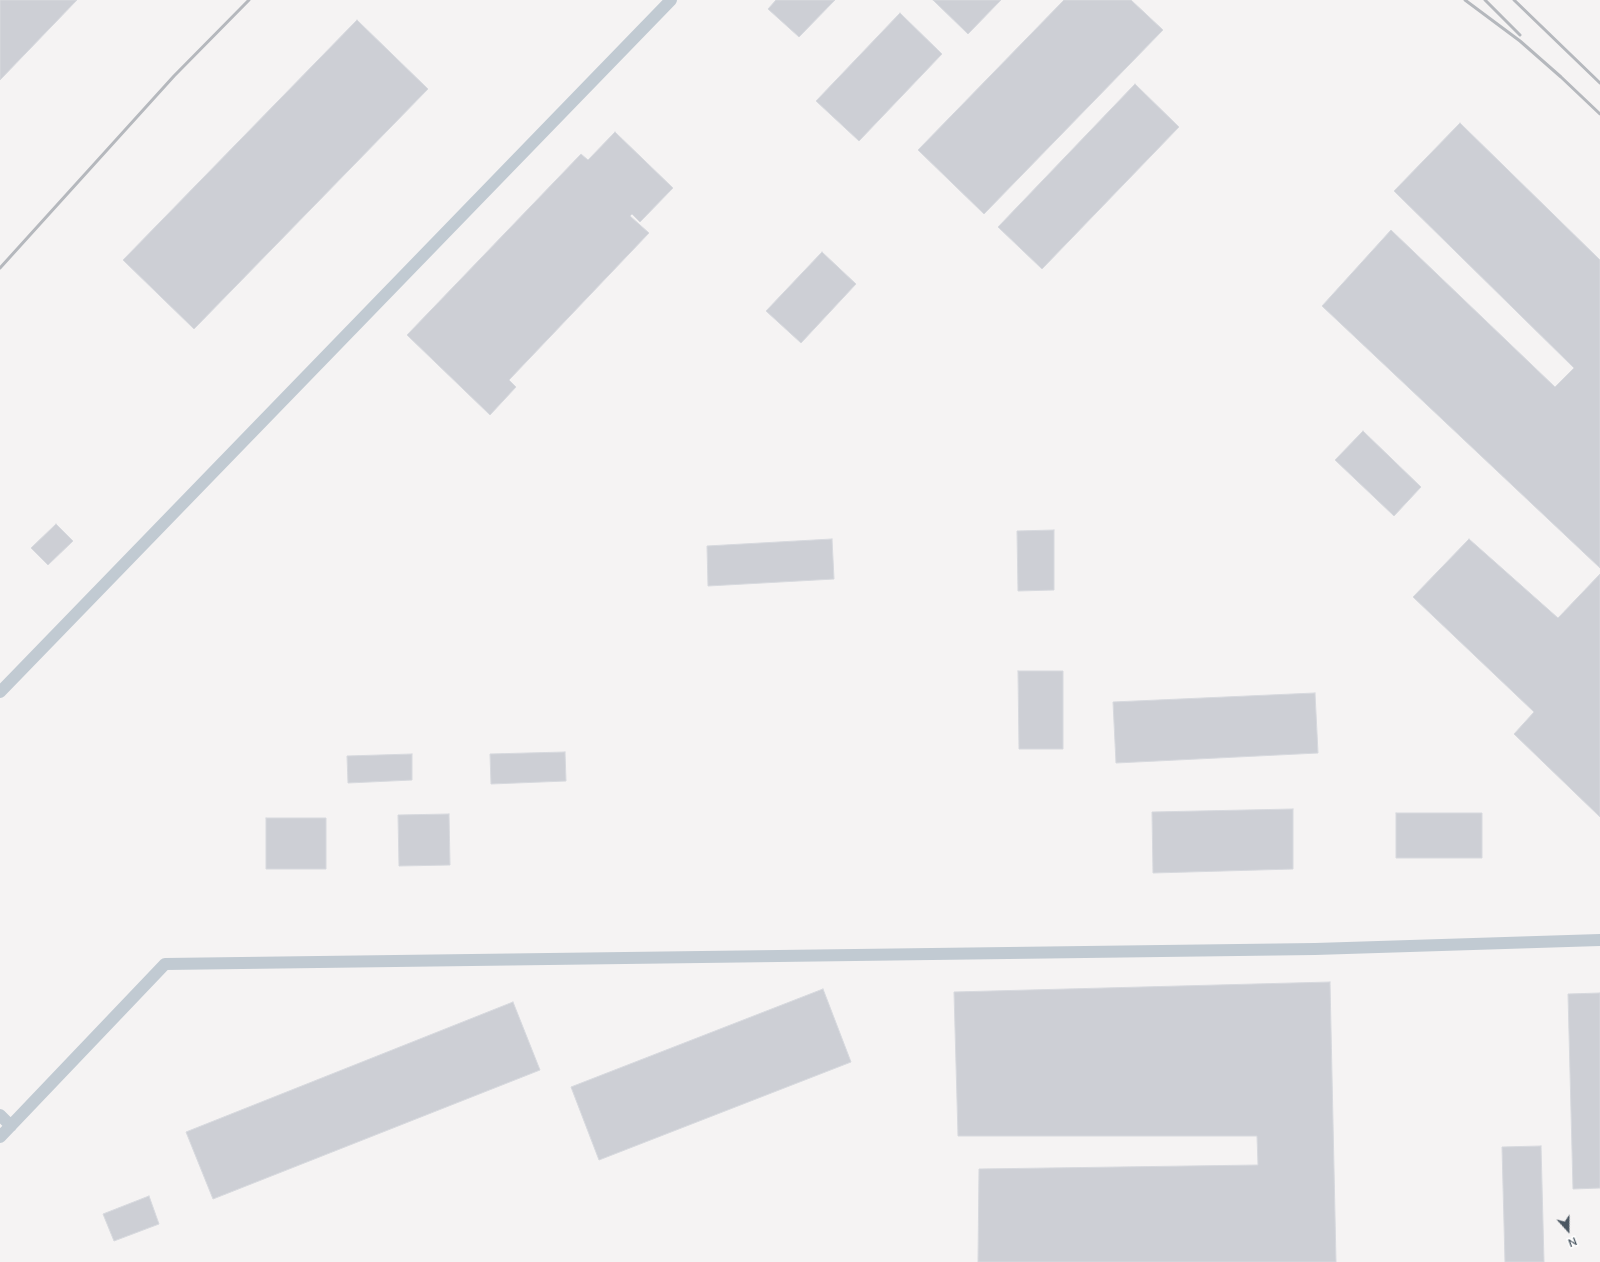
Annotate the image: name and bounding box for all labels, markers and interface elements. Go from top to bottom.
north arrow [1548,1210,1588,1250]
text: N [1566,1233,1579,1250]

